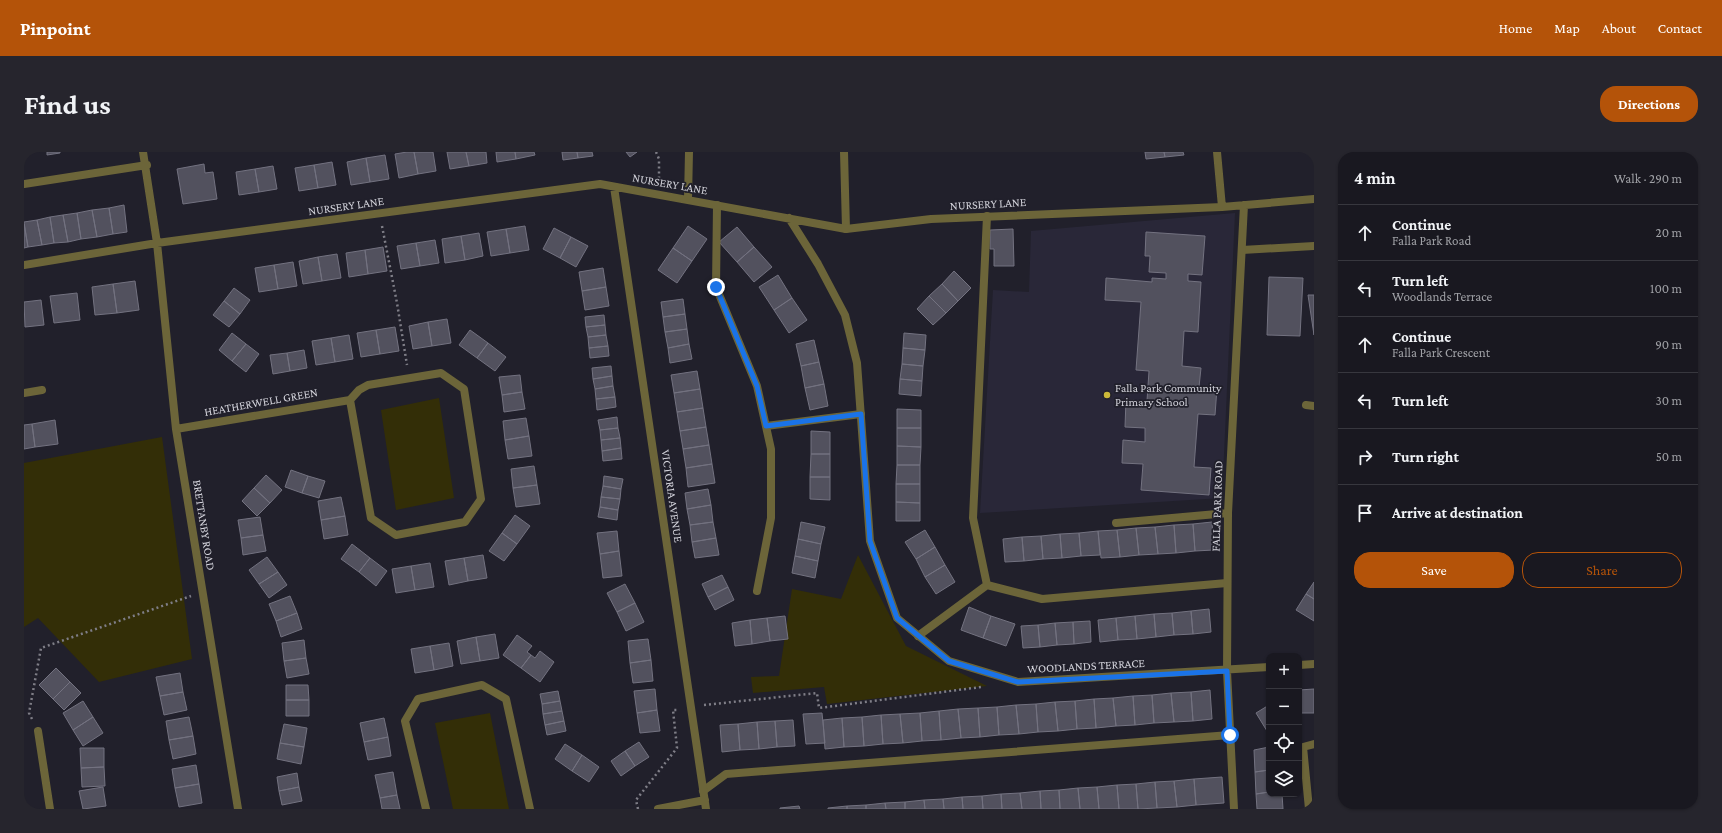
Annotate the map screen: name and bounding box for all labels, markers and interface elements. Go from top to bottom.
text: Pinpoint [20,18,91,39]
text: Home [1499,20,1532,36]
text: Map [1554,20,1580,36]
text: About [1602,20,1636,36]
text: Contact [1658,20,1702,36]
button: Directions [1600,86,1698,122]
text: Find us [24,89,111,120]
text: 4 min [1354,169,1396,188]
street label: NURSERY LANE [631,170,709,198]
text: Walk · 290 m [1614,171,1682,186]
street label: NURSERY LANE [307,194,385,218]
street label: NURSERY LANE [949,195,1027,213]
text: Continue [1392,217,1451,233]
icon: ahead [1354,222,1376,244]
text: 20 m [1656,225,1682,240]
text: Falla Park Road [1392,233,1471,248]
text: Turn left [1392,273,1448,289]
route end [707,278,725,296]
icon: left [1354,278,1376,300]
text: 100 m [1650,281,1682,296]
text: Woodlands Terrace [1392,289,1492,304]
text: Continue [1392,329,1451,345]
icon: ahead [1354,334,1376,356]
text: 90 m [1655,337,1682,352]
text: Falla Park Crescent [1392,345,1490,360]
place label: Falla Park Community Primary School [1115,381,1222,409]
street label: HEATHERWELL GREEN [203,385,319,419]
marker: Falla Park Community Primary School [1102,390,1112,400]
icon: left [1354,390,1376,412]
text: Turn left [1392,393,1448,409]
text: 30 m [1656,393,1682,408]
icon: right [1354,446,1376,468]
street label: VICTORIA AVENUE [659,449,686,544]
text: Turn right [1392,449,1459,465]
text: 50 m [1656,449,1682,464]
street label: FALLA PARK ROAD [1208,460,1226,552]
street label: BRETTANBY ROAD [190,479,218,571]
icon: arrive [1354,502,1376,524]
text: Arrive at destination [1392,505,1523,521]
button: Save [1354,552,1514,588]
button: Share [1522,552,1682,588]
map controls [1266,653,1302,797]
button: + [1266,653,1302,689]
street label: WOODLANDS TERRACE [1027,656,1146,676]
button: − [1266,689,1302,725]
button: locate [1266,725,1302,761]
route start [1221,726,1239,744]
button: layers [1266,761,1302,797]

